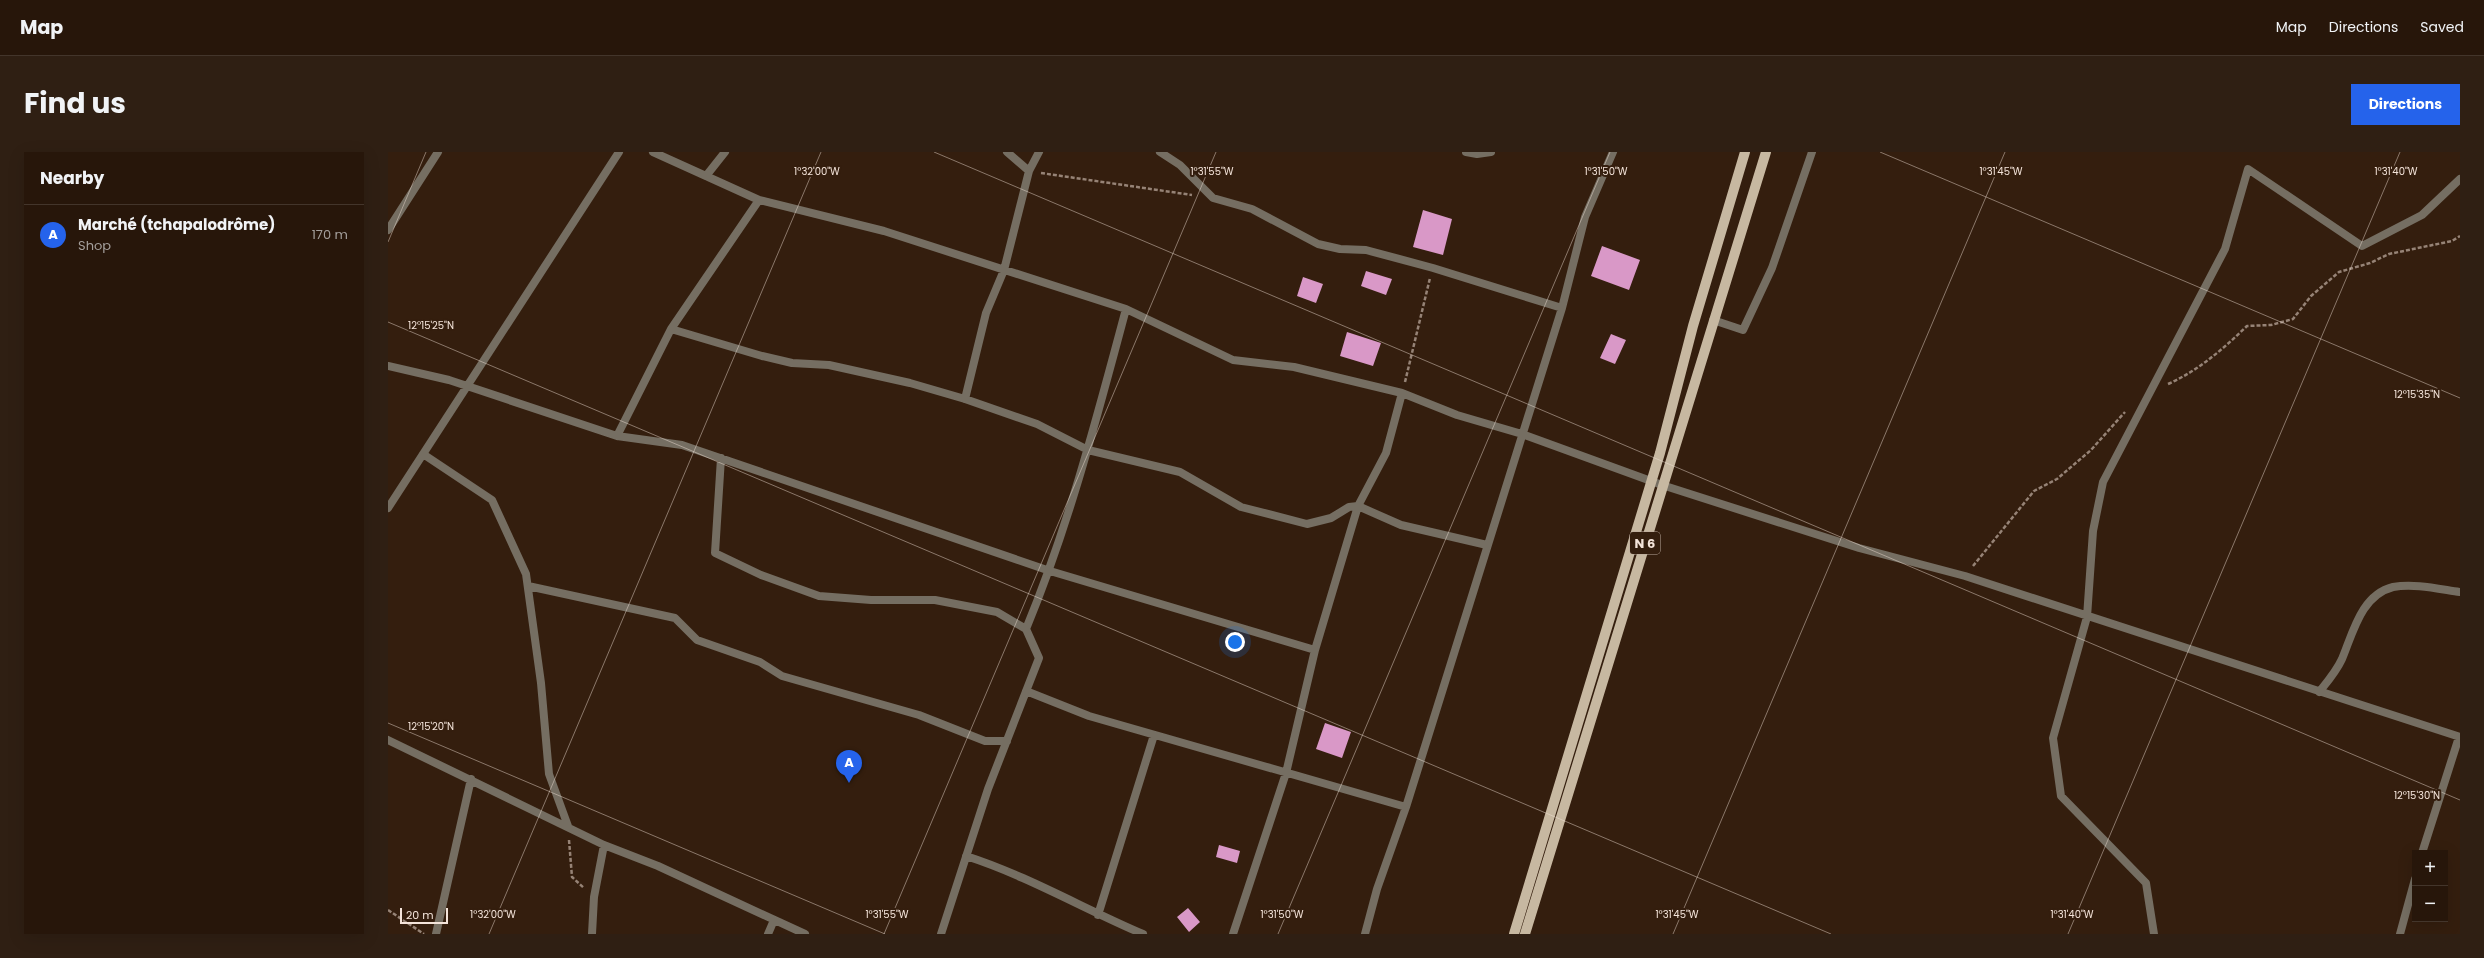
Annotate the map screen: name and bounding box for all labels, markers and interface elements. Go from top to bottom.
text: Map [20,14,63,41]
text: Map [2276,17,2307,37]
text: Directions [2329,17,2398,37]
text: Saved [2420,17,2464,37]
text: Find us [24,84,126,123]
button: Directions [2351,84,2460,125]
text: 1°32'00"W [794,164,840,179]
text: 1°31'55"W [1190,164,1234,179]
text: 1°31'50"W [1584,164,1628,179]
text: 1°31'45"W [1979,164,2023,179]
text: 1°31'40"W [2374,164,2418,179]
text: Nearby [40,166,104,190]
text: Marché (tchapalodrôme) [78,214,275,235]
text: A [48,225,58,244]
text: 170 m [312,225,348,244]
text: Shop [78,236,111,255]
text: 12°15'25"N [408,318,454,333]
text: 12°15'35"N [2394,387,2440,402]
road number: N 6 [1630,532,1660,554]
your location [1225,632,1245,652]
text: 12°15'20"N [408,719,454,734]
pin: A [836,750,862,783]
text: 12°15'30"N [2394,788,2440,803]
map controls [2412,850,2448,922]
button: + [2412,850,2448,886]
button: − [2412,886,2448,922]
scale bar [400,906,448,925]
text: 20 m [406,907,434,923]
text: 1°32'00"W [470,907,516,922]
text: 1°31'55"W [865,907,909,922]
text: 1°31'50"W [1260,907,1304,922]
text: 1°31'45"W [1655,907,1699,922]
text: 1°31'40"W [2050,907,2094,922]

